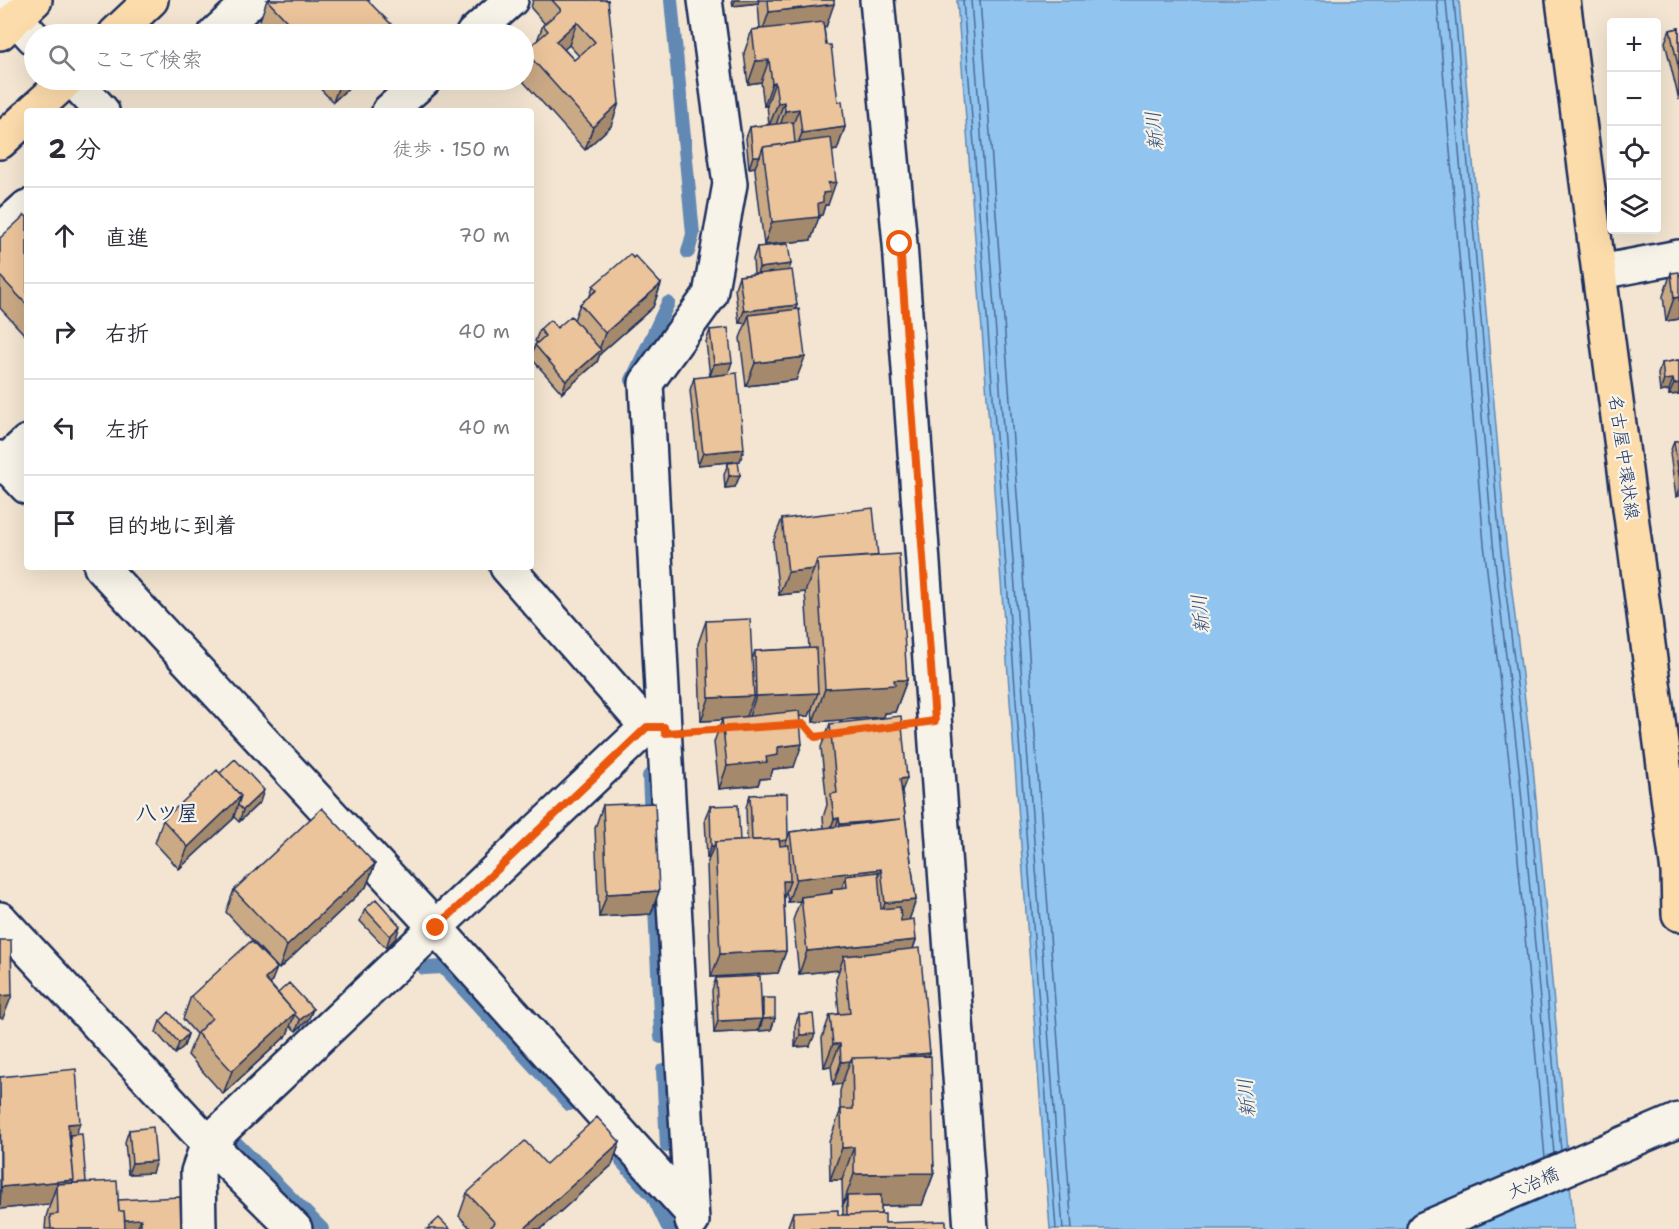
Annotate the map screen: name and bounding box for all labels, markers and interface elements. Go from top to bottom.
map controls [1607,18,1661,234]
button: + [1607,18,1661,72]
search box [24,24,534,90]
icon: search [45,41,78,74]
text: ここで検索 [93,45,203,74]
button: − [1607,72,1661,126]
water label: 新川 [1139,110,1169,152]
button: locate [1607,126,1661,180]
text: 2 分 [48,131,101,166]
text: 徒歩 · 150 m [393,136,510,162]
button: layers [1607,180,1661,234]
icon: ahead [48,219,81,252]
text: 70 m [458,222,510,248]
text: 直進 [105,223,149,252]
route start [886,230,912,256]
icon: right [48,315,81,348]
text: 40 m [458,318,510,344]
text: 右折 [105,319,149,348]
street label: 名古屋中環状線 [1603,393,1645,521]
icon: left [48,411,81,444]
text: 40 m [458,414,510,440]
text: 左折 [105,415,149,444]
icon: arrive [48,507,81,540]
text: 目的地に到着 [105,511,237,540]
water label: 新川 [1185,593,1215,635]
district label: 八ツ屋 [136,799,199,827]
route end [422,914,448,940]
water label: 新川 [1231,1077,1261,1119]
street label: 大治橋 [1503,1161,1563,1205]

